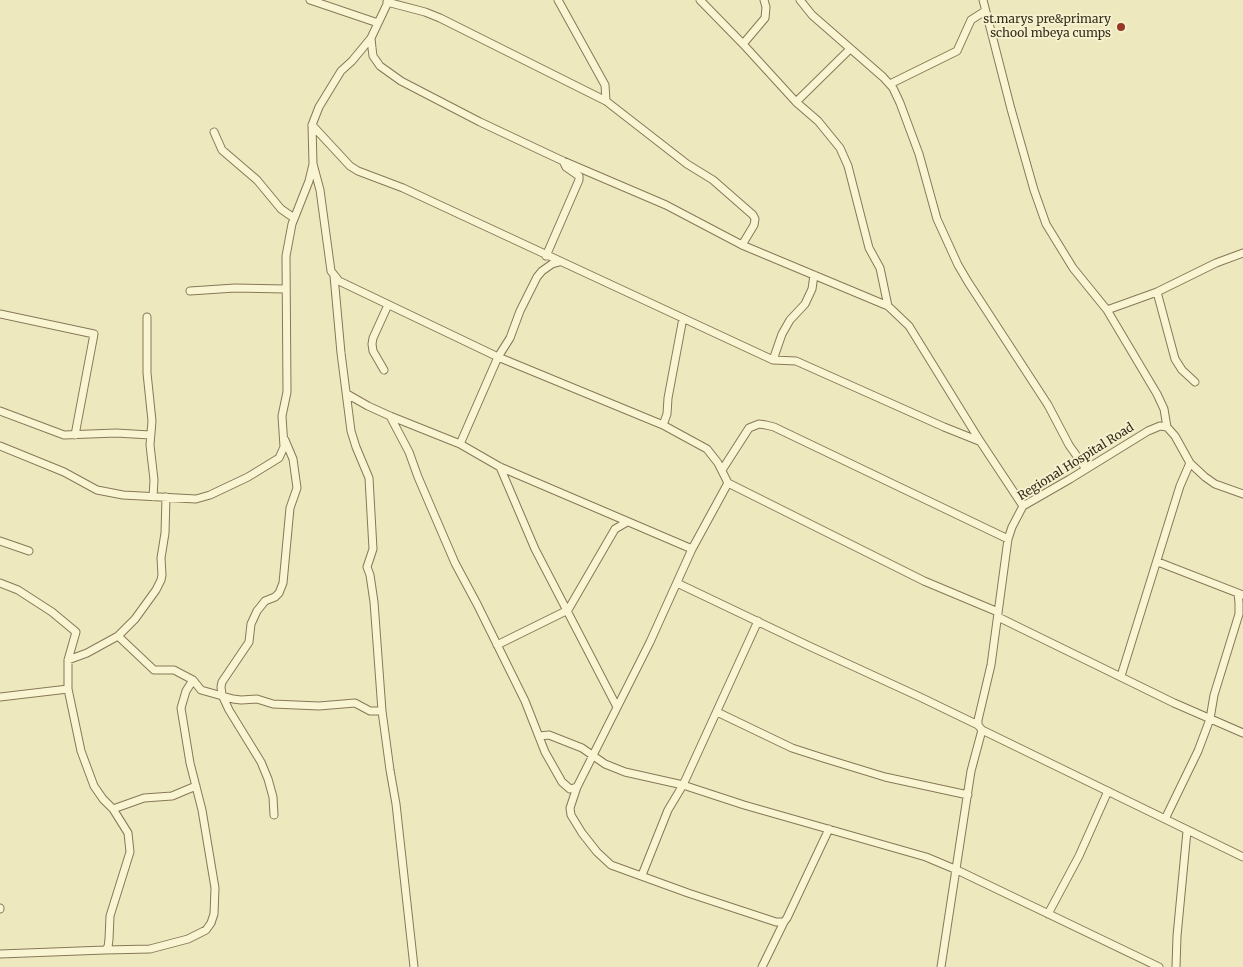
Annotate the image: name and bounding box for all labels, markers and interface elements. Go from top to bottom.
place label: st.marys pre&primary school mbeya cumps [983,13,1111,41]
marker: st.marys pre&primary school mbeya cumps [1115,21,1127,33]
street label: Regional Hospital Road [1015,420,1137,504]

